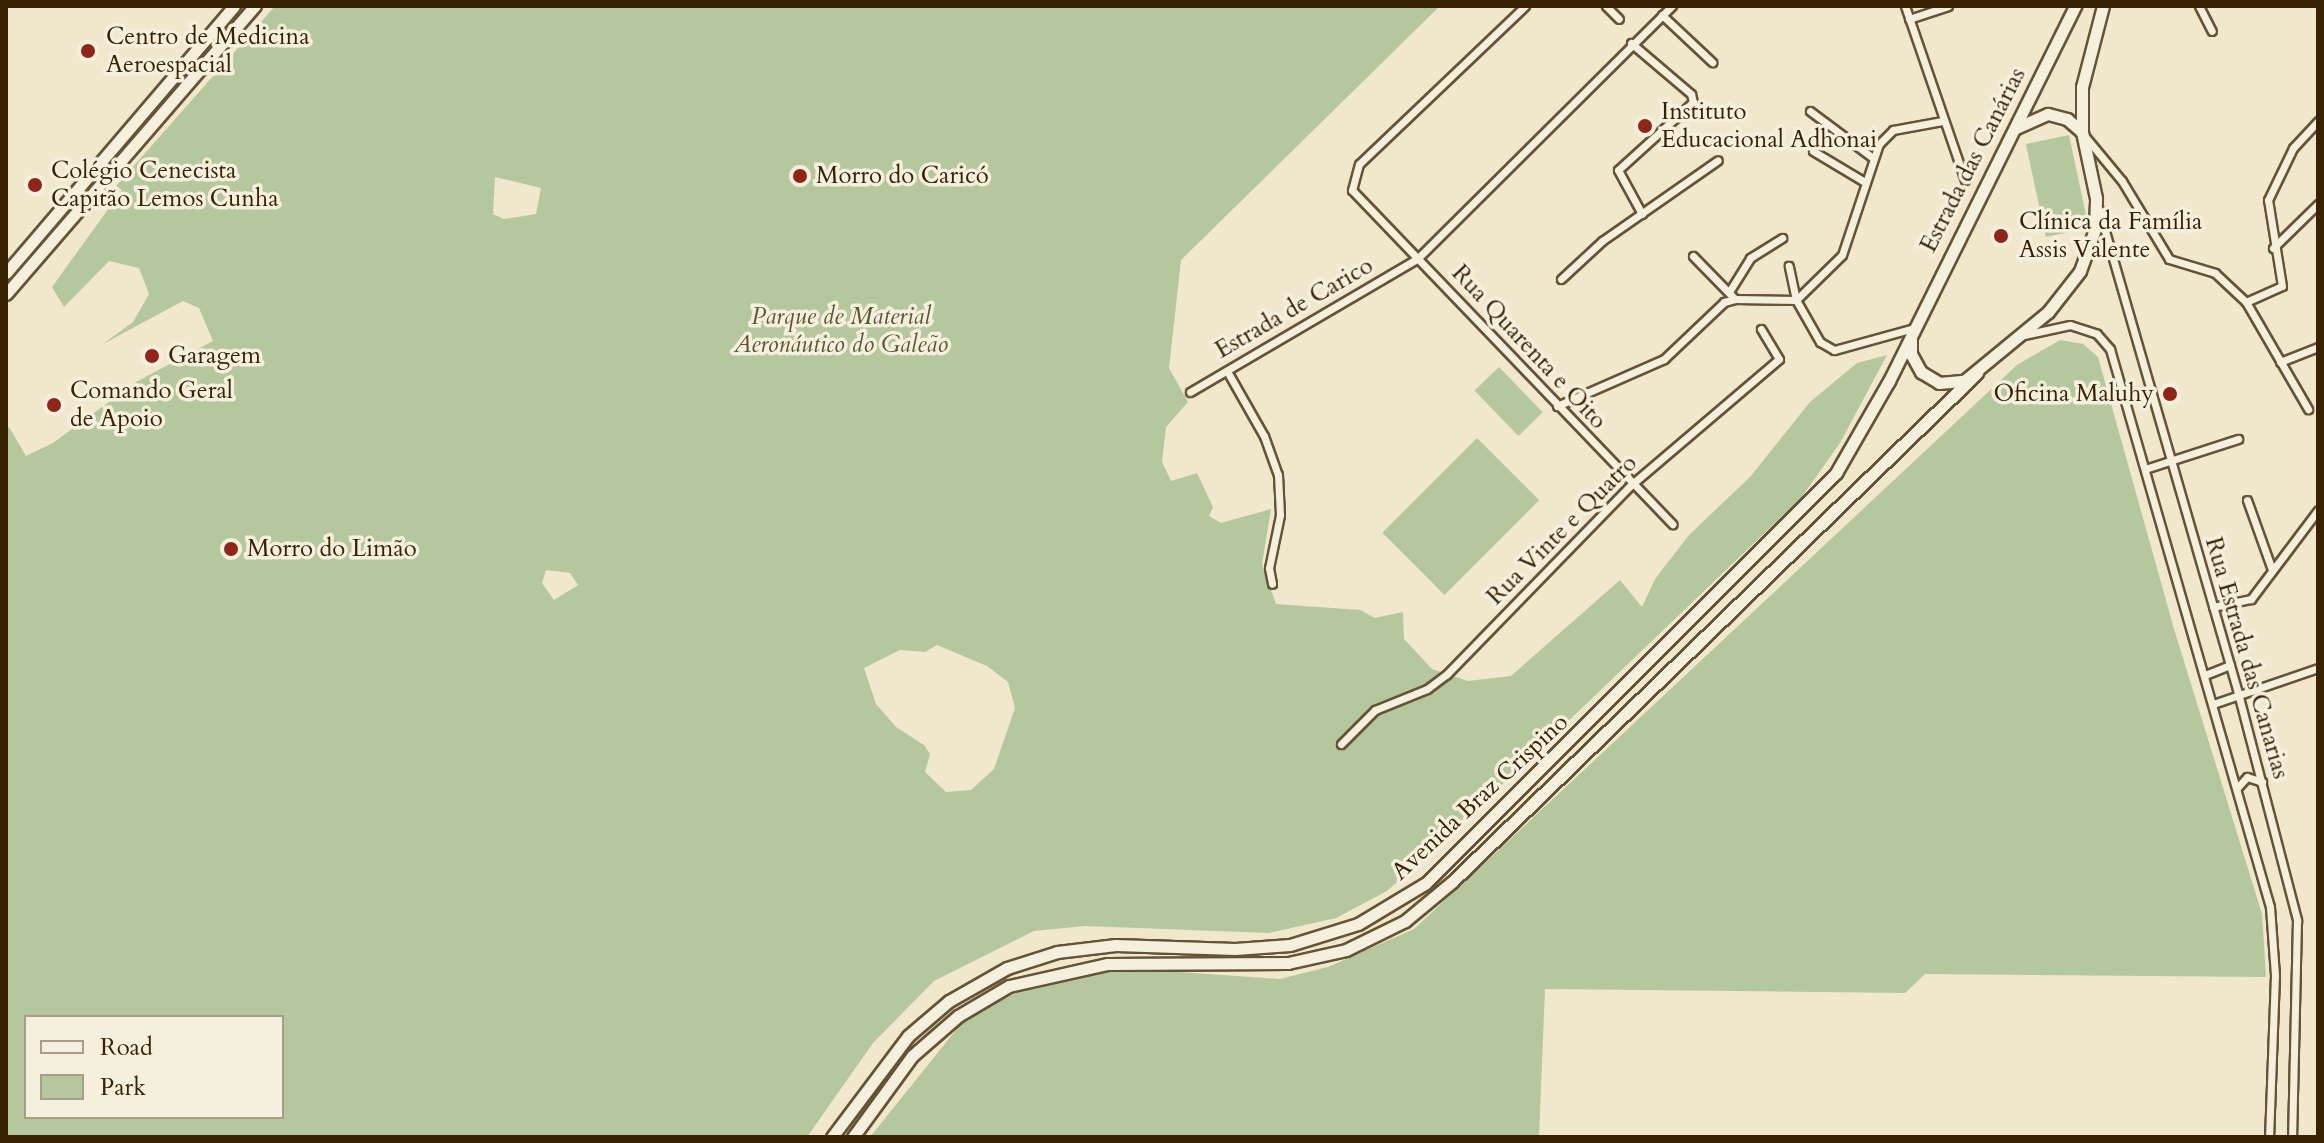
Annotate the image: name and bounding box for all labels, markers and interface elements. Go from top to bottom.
place label: Centro de Medicina Aeroespacial [106,23,309,79]
marker: Centro de Medicina Aeroespacial [77,40,99,62]
street label: Estrada das Canárias [1914,63,2032,257]
place label: Instituto Educacional Adhonai [1661,98,1877,154]
marker: Instituto Educacional Adhonai [1636,117,1654,135]
place label: Colégio Cenecista Capitão Lemos Cunha [51,157,279,213]
place label: Morro do Caricó [816,162,989,190]
marker: Morro do Caricó [791,167,809,185]
marker: Colégio Cenecista Capitão Lemos Cunha [26,176,44,194]
place label: Clínica da Família Assis Valente [2019,208,2202,264]
marker: Clínica da Família Assis Valente [1990,225,2012,247]
street label: Estrada de Carico [1210,251,1378,365]
street label: Rua Quarenta e Oito [1446,259,1612,435]
park label: Parque de Material Aeronáutico do Galeão [734,303,948,359]
place label: Garagem [168,342,261,370]
marker: Garagem [143,347,161,365]
place label: Comando Geral de Apoio [70,377,233,433]
place label: Oficina Maluhy [1993,380,2154,408]
marker: Oficina Maluhy [2161,385,2179,403]
marker: Comando Geral de Apoio [45,396,63,414]
street label: Rua Vinte e Quatro [1481,449,1643,611]
street label: Rua Estrada das Canarias [2199,534,2295,782]
place label: Morro do Limão [247,535,417,563]
marker: Morro do Limão [222,540,240,558]
street label: Avenida Braz Crispino [1386,708,1574,886]
legend [24,1015,284,1119]
text: Road [100,1031,153,1064]
text: Park [100,1071,146,1104]

